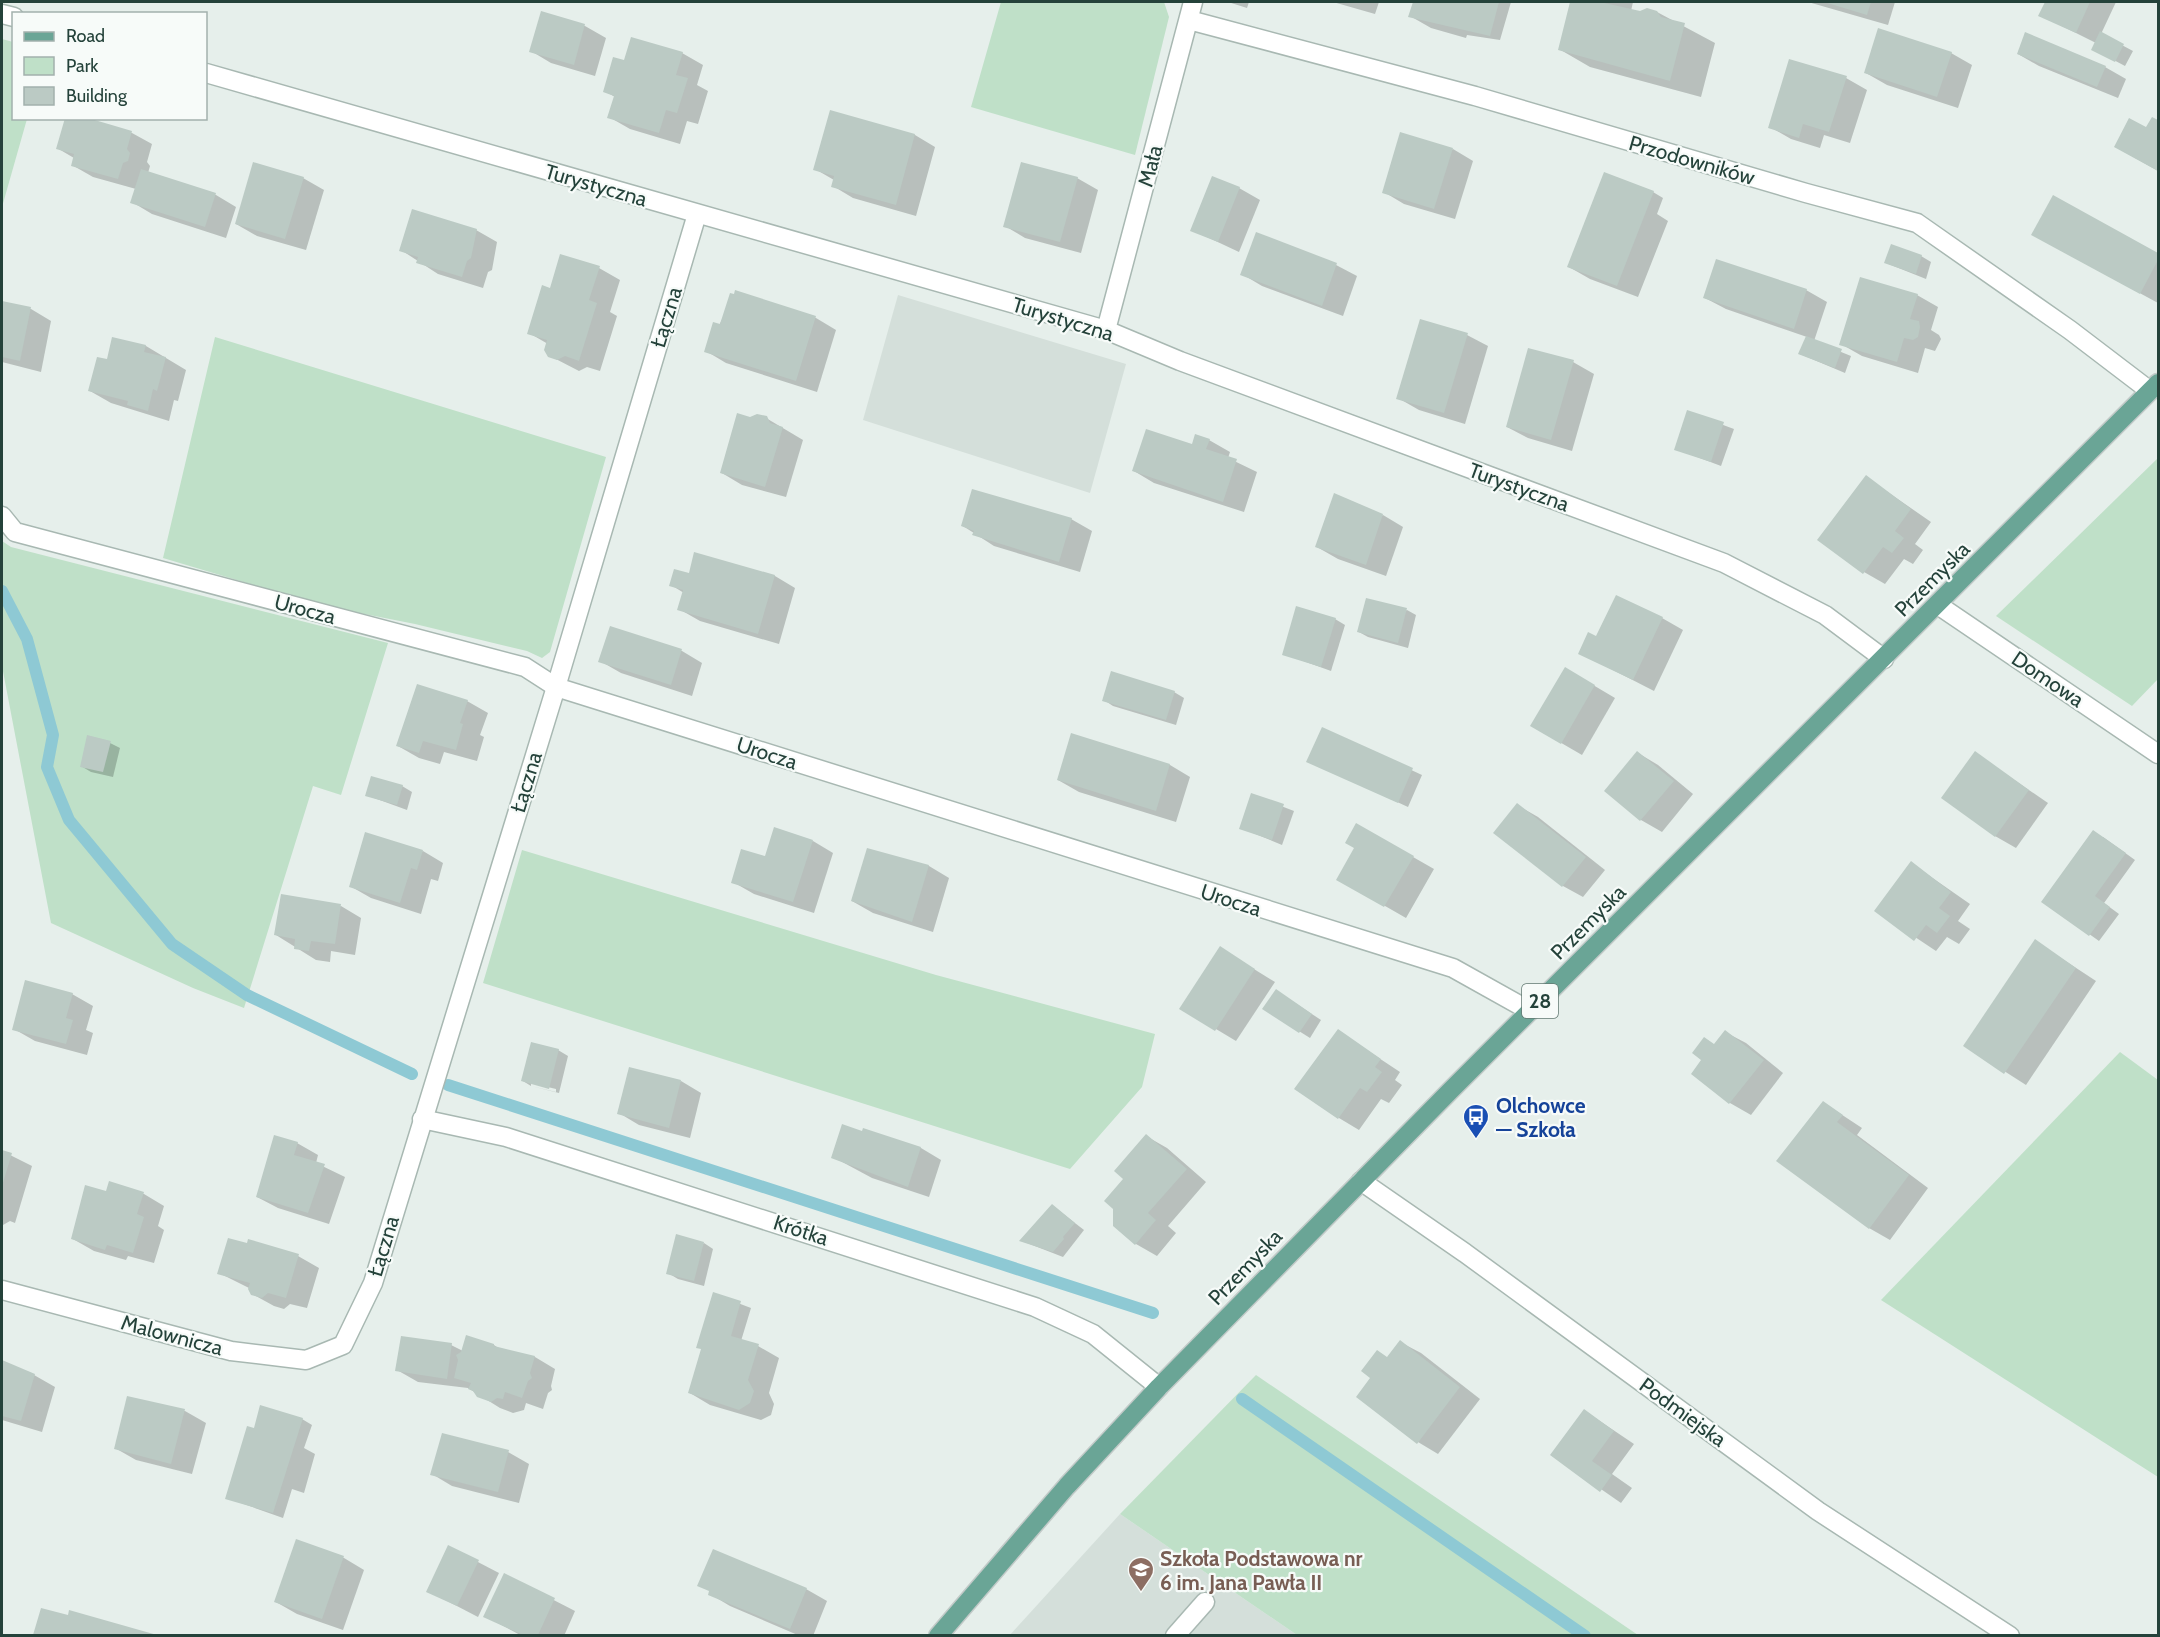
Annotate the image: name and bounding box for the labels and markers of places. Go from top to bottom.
place label: Olchowce — Szkoła [1496,1093,1586,1142]
bus stop icon: Olchowce — Szkoła [1461,1102,1491,1140]
place label: Szkoła Podstawowa nr 6 im. Jana Pawła II [1160,1546,1363,1595]
school or university icon: Szkoła Podstawowa nr 6 im. Jana Pawła II [1126,1555,1156,1593]

